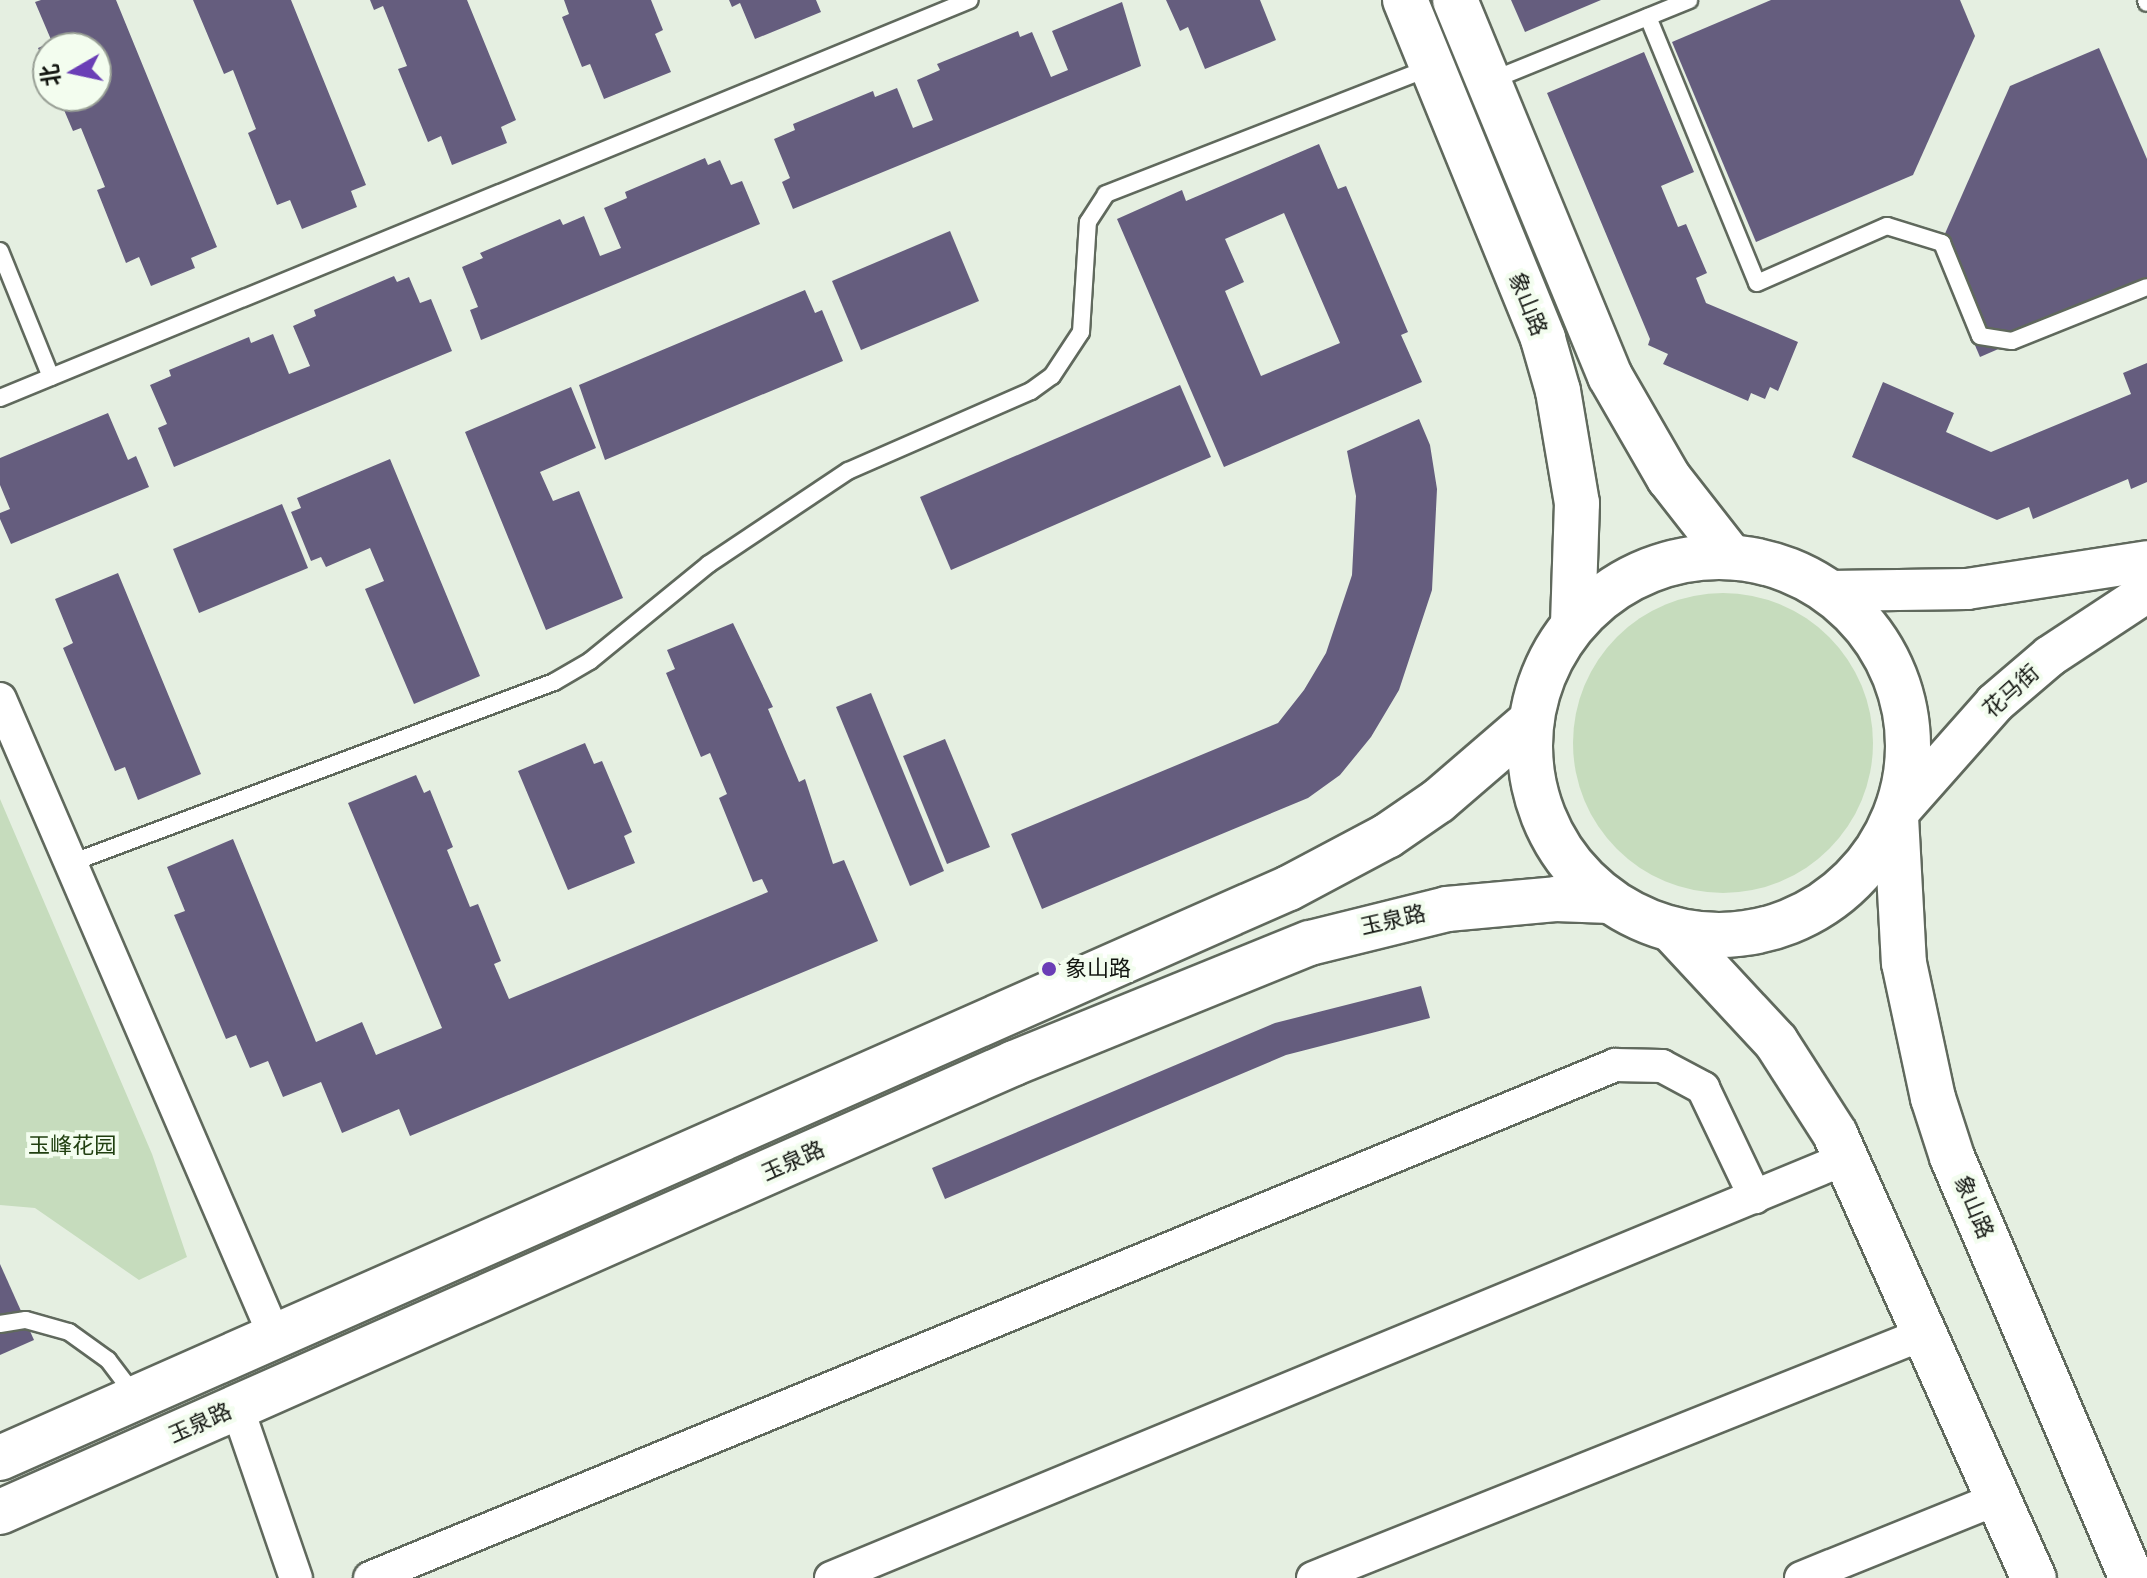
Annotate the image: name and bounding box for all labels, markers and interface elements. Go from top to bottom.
north arrow [32,32,112,112]
text: 北 [34,62,67,89]
street label: 象山路 [1503,268,1553,340]
street label: 花马街 [1978,659,2044,723]
street label: 玉泉路 [1358,900,1428,940]
place label: 象山路 [1065,956,1131,982]
marker: 象山路 [1040,960,1058,978]
park label: 玉峰花园 [28,1133,116,1159]
street label: 玉泉路 [757,1136,829,1186]
street label: 象山路 [1949,1171,1999,1243]
street label: 玉泉路 [164,1398,236,1448]

